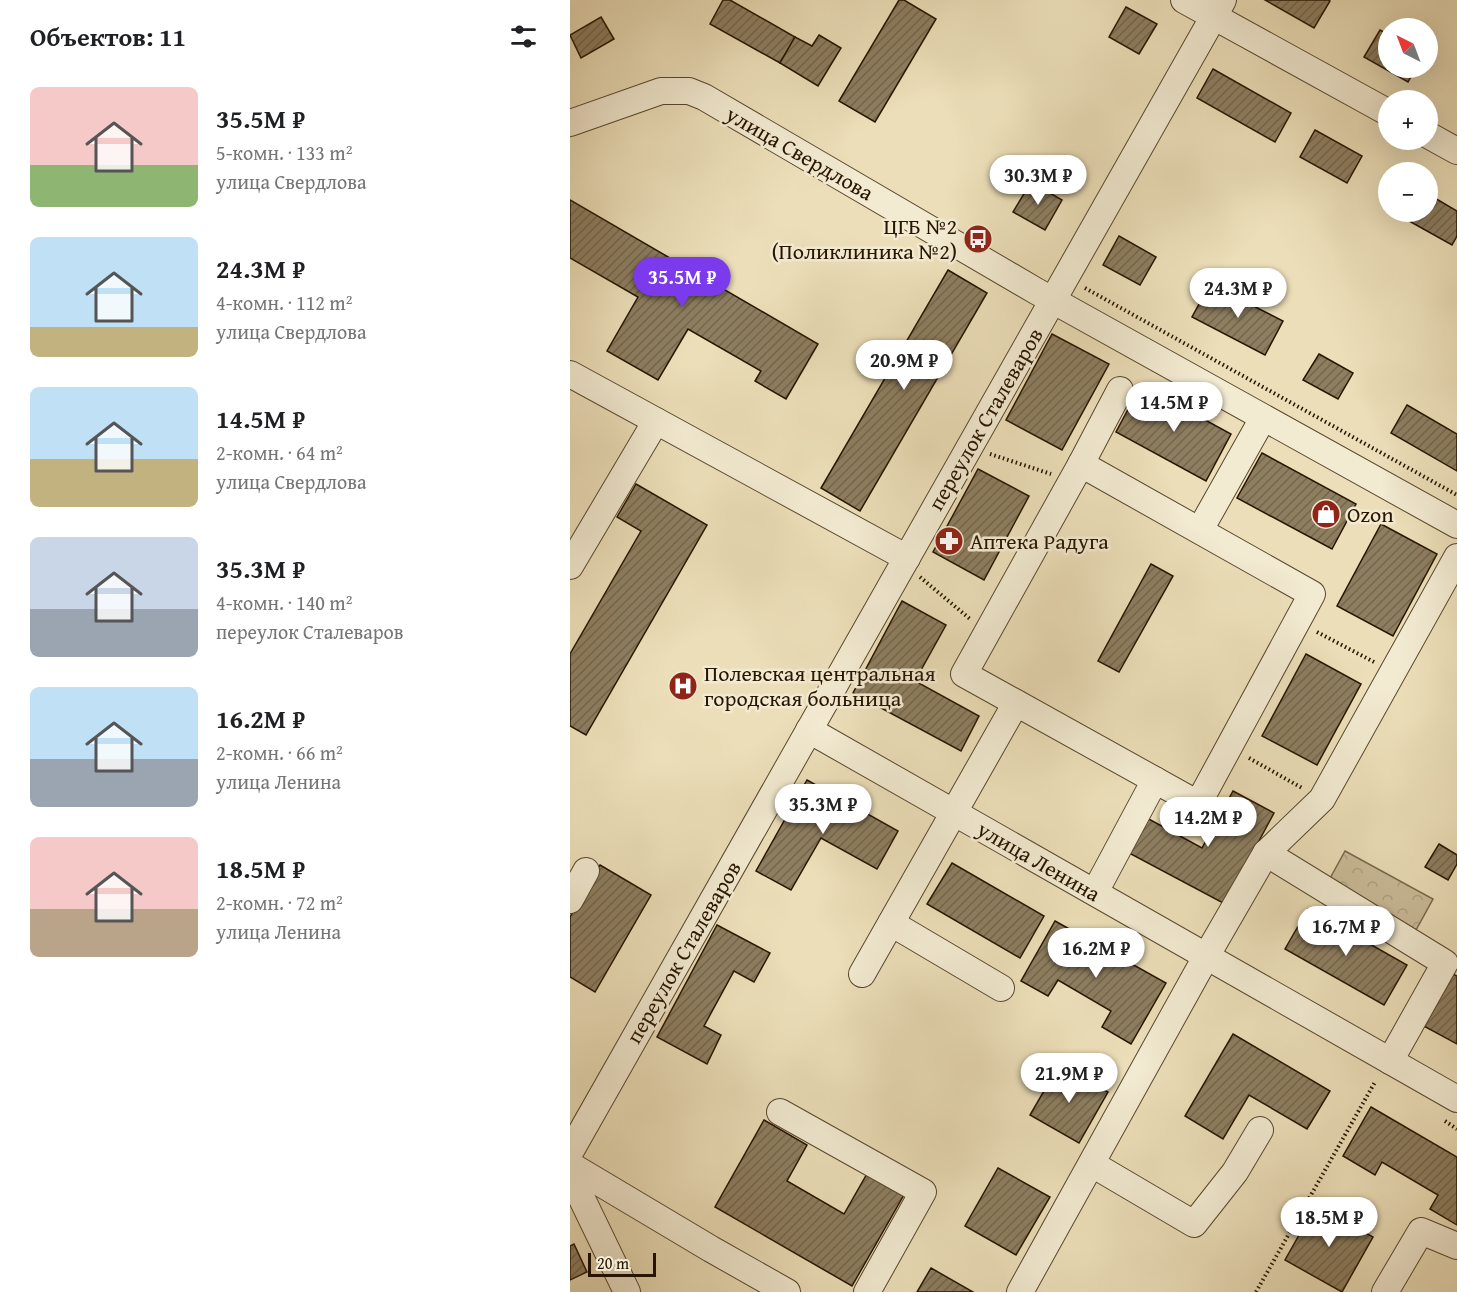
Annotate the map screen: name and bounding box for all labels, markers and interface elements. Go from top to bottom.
text: Объектов: 11 [30,17,186,56]
north arrow [1378,18,1438,78]
map controls [1378,18,1438,222]
icon: filters [507,20,540,53]
button: + [1378,90,1438,150]
street label: улица Свердлова [719,97,880,209]
text: 35.5M ₽ [216,99,305,138]
icon: home [78,111,150,183]
text: 5-комн. · 133 m² [216,138,352,167]
pin: 30.3M ₽ [983,155,1093,206]
text: 30.3M ₽ [1004,160,1072,189]
button: − [1378,162,1438,222]
text: улица Свердлова [216,167,367,196]
place label: ЦГБ №2 (Поликлиника №2) [771,210,957,267]
bus stop icon: ЦГБ №2 (Поликлиника №2) [962,223,994,255]
text: 24.3M ₽ [216,249,305,288]
pin: 35.5M ₽ [627,257,737,308]
icon: home [78,261,150,333]
text: 35.5M ₽ [648,262,716,291]
pin: 24.3M ₽ [1183,268,1293,319]
text: 24.3M ₽ [1204,273,1272,302]
text: 4-комн. · 112 m² [216,288,352,317]
text: улица Свердлова [216,317,367,346]
street label: переулок Сталеваров [920,322,1050,516]
pin: 20.9M ₽ [849,340,959,391]
text: 20.9M ₽ [870,345,938,374]
pin: 14.5M ₽ [1119,382,1229,433]
text: 14.5M ₽ [1140,387,1208,416]
text: 14.5M ₽ [216,399,305,438]
icon: home [78,411,150,483]
text: 2-комн. · 64 m² [216,438,343,467]
text: улица Свердлова [216,467,367,496]
shop icon: Ozon [1310,498,1342,530]
place label: Ozon [1347,498,1394,530]
pharmacy icon: Аптека Радуга [933,525,965,557]
place label: Аптека Радуга [970,525,1109,557]
text: 35.3M ₽ [216,549,305,588]
icon: home [78,561,150,633]
text: 4-комн. · 140 m² [216,588,352,617]
text: переулок Сталеваров [216,617,404,646]
place label: Полевская центральная городская больница [704,657,936,714]
hospital icon: Полевская центральная городская больница [667,670,699,702]
text: 16.2M ₽ [216,699,305,738]
icon: home [78,711,150,783]
text: 2-комн. · 66 m² [216,738,343,767]
text: улица Ленина [216,767,341,796]
pin: 35.3M ₽ [768,784,878,835]
text: 35.3M ₽ [789,789,857,818]
pin: 14.2M ₽ [1153,797,1263,848]
text: 14.2M ₽ [1174,802,1242,831]
street label: улица Ленина [971,812,1107,910]
text: 18.5M ₽ [216,849,305,888]
street label: переулок Сталеваров [618,855,748,1049]
icon: home [78,861,150,933]
text: 2-комн. · 72 m² [216,888,343,917]
pin: 16.7M ₽ [1291,906,1401,957]
text: 16.7M ₽ [1312,911,1380,940]
text: улица Ленина [216,917,341,946]
pin: 16.2M ₽ [1041,928,1151,979]
text: 16.2M ₽ [1062,933,1130,962]
pin: 21.9M ₽ [1014,1053,1124,1104]
text: 21.9M ₽ [1035,1058,1103,1087]
pin: 18.5M ₽ [1274,1197,1384,1248]
text: 18.5M ₽ [1295,1202,1363,1231]
scale bar [588,1250,656,1278]
text: 20 m [597,1251,629,1275]

